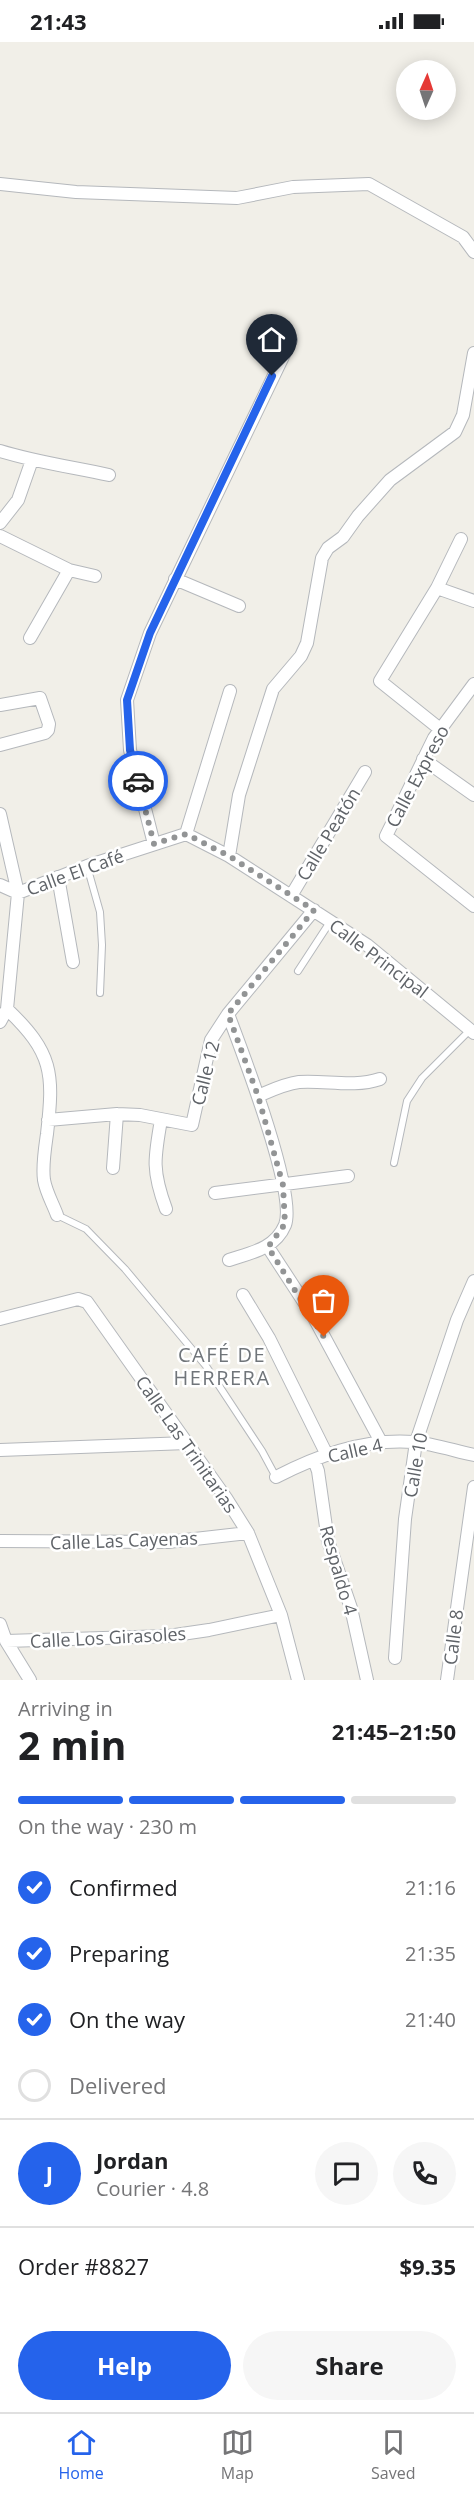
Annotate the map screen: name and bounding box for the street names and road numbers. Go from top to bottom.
street label: Calle Expreso [380,721,454,831]
street label: Calle Peatón [291,783,365,885]
street label: Calle El Café [23,843,127,901]
street label: Calle Principal [325,913,433,1003]
street label: Calle 12 [185,1038,225,1108]
street label: Calle Las Trinitarias [131,1371,243,1517]
street label: Calle 10 [397,1431,433,1499]
street label: Calle 4 [325,1432,385,1468]
street label: Respaldo 4 [315,1522,363,1618]
street label: Calle Las Cayenas [50,1525,198,1555]
street label: Calle 8 [438,1608,468,1666]
street label: Calle Los Girasoles [29,1621,187,1653]

